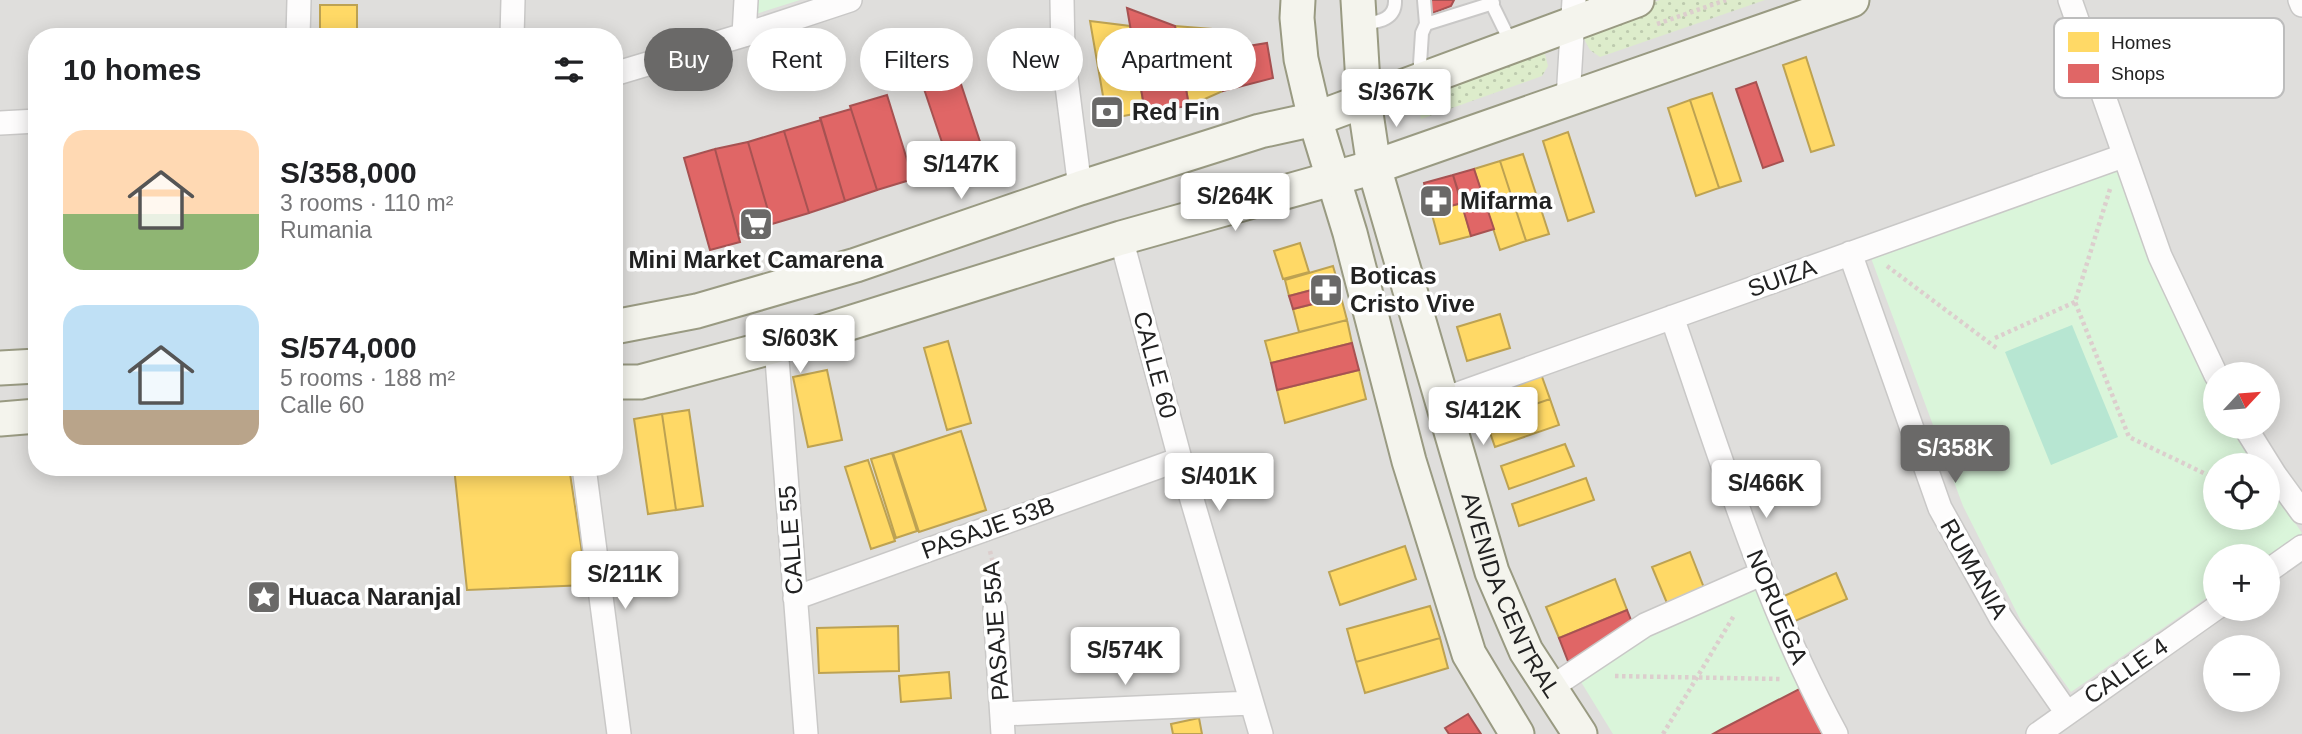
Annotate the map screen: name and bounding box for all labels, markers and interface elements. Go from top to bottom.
legend [2054,18,2284,98]
chip: Buy [644,28,733,91]
chip: Rent [747,28,846,91]
chip: Filters [860,28,973,91]
chip: New [987,28,1083,91]
chip: Apartment [1097,28,1256,91]
text: Homes [2111,32,2171,53]
icon: filters [550,51,588,89]
text: 10 homes [63,53,201,86]
text: Shops [2111,63,2165,84]
pin: S/367K [1339,69,1453,129]
text: S/367K [1358,79,1434,105]
bank icon: Red Fin [1088,93,1126,131]
place label: Red Fin [1132,98,1220,125]
pin: S/147K [904,142,1018,201]
text: S/147K [923,151,999,177]
text: S/358,000 [280,156,417,189]
icon: home [119,158,203,242]
pin: S/264K [1178,174,1292,233]
pharmacy icon: Mifarma [1417,182,1455,220]
text: S/264K [1197,183,1273,209]
place label: Mifarma [1460,187,1553,214]
text: 3 rooms · 110 m² [280,190,453,216]
supermarket icon: Mini Market Camarena [737,205,775,243]
text: Rumania [280,217,372,243]
place label: Mini Market Camarena [629,246,884,273]
street label: SUIZA [1744,253,1820,302]
place label: Boticas Cristo Vive [1350,262,1475,317]
pharmacy icon: Boticas Cristo Vive [1307,271,1345,309]
street label: CALLE 60 [1128,309,1183,421]
pin: S/603K [743,316,857,375]
text: S/603K [762,325,838,351]
text: S/574,000 [280,331,417,364]
icon: home [119,333,203,417]
north arrow [2203,362,2280,439]
map controls [2203,362,2280,712]
text: 5 rooms · 188 m² [280,365,455,391]
pin: S/412K [1426,388,1540,447]
text: Calle 60 [280,392,364,418]
text: S/412K [1445,397,1521,423]
pin: S/358K [1898,426,2012,485]
text: S/358K [1917,435,1993,461]
button: locate [2203,453,2280,530]
pin: S/401K [1162,454,1276,513]
pin: S/466K [1709,461,1823,520]
text: S/401K [1181,463,1257,489]
text: S/466K [1728,470,1804,496]
street label: CALLE 55 [773,485,808,596]
street label: AVENIDA CENTRAL [1456,489,1567,702]
street label: PASAJE 53B [918,491,1058,564]
street label: RUMANIA [1935,514,2014,623]
button: + [2203,544,2280,621]
street label: NORUEGA [1741,546,1814,668]
pin: S/211K [568,552,682,611]
street label: PASAJE 55A [977,560,1014,702]
text: S/211K [587,561,663,587]
place icon: Huaca Naranjal [245,578,283,616]
place label: Huaca Naranjal [288,583,461,610]
pin: S/574K [1068,628,1182,687]
street label: CALLE 4 [2079,632,2173,709]
button: − [2203,635,2280,712]
text: S/574K [1087,637,1163,663]

